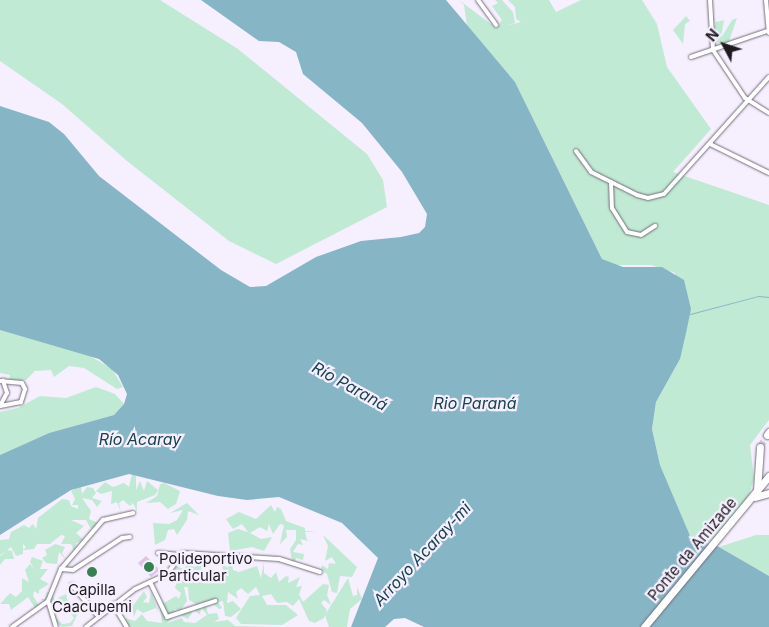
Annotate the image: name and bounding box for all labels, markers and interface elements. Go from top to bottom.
north arrow [699,20,749,70]
text: N [702,25,722,45]
water label: Río Paraná [309,357,391,415]
water label: Rio Paraná [433,393,517,413]
water label: Río Acaray [99,429,181,449]
street label: Ponte da Amizade [644,494,740,604]
water label: Arroyo Acaray-mi [369,498,475,610]
place label: Polideportivo Particular [159,549,252,584]
marker: Polideportivo Particular [143,561,155,573]
marker: Capilla Caacupemi [86,566,98,578]
place label: Capilla Caacupemi [52,580,132,615]

